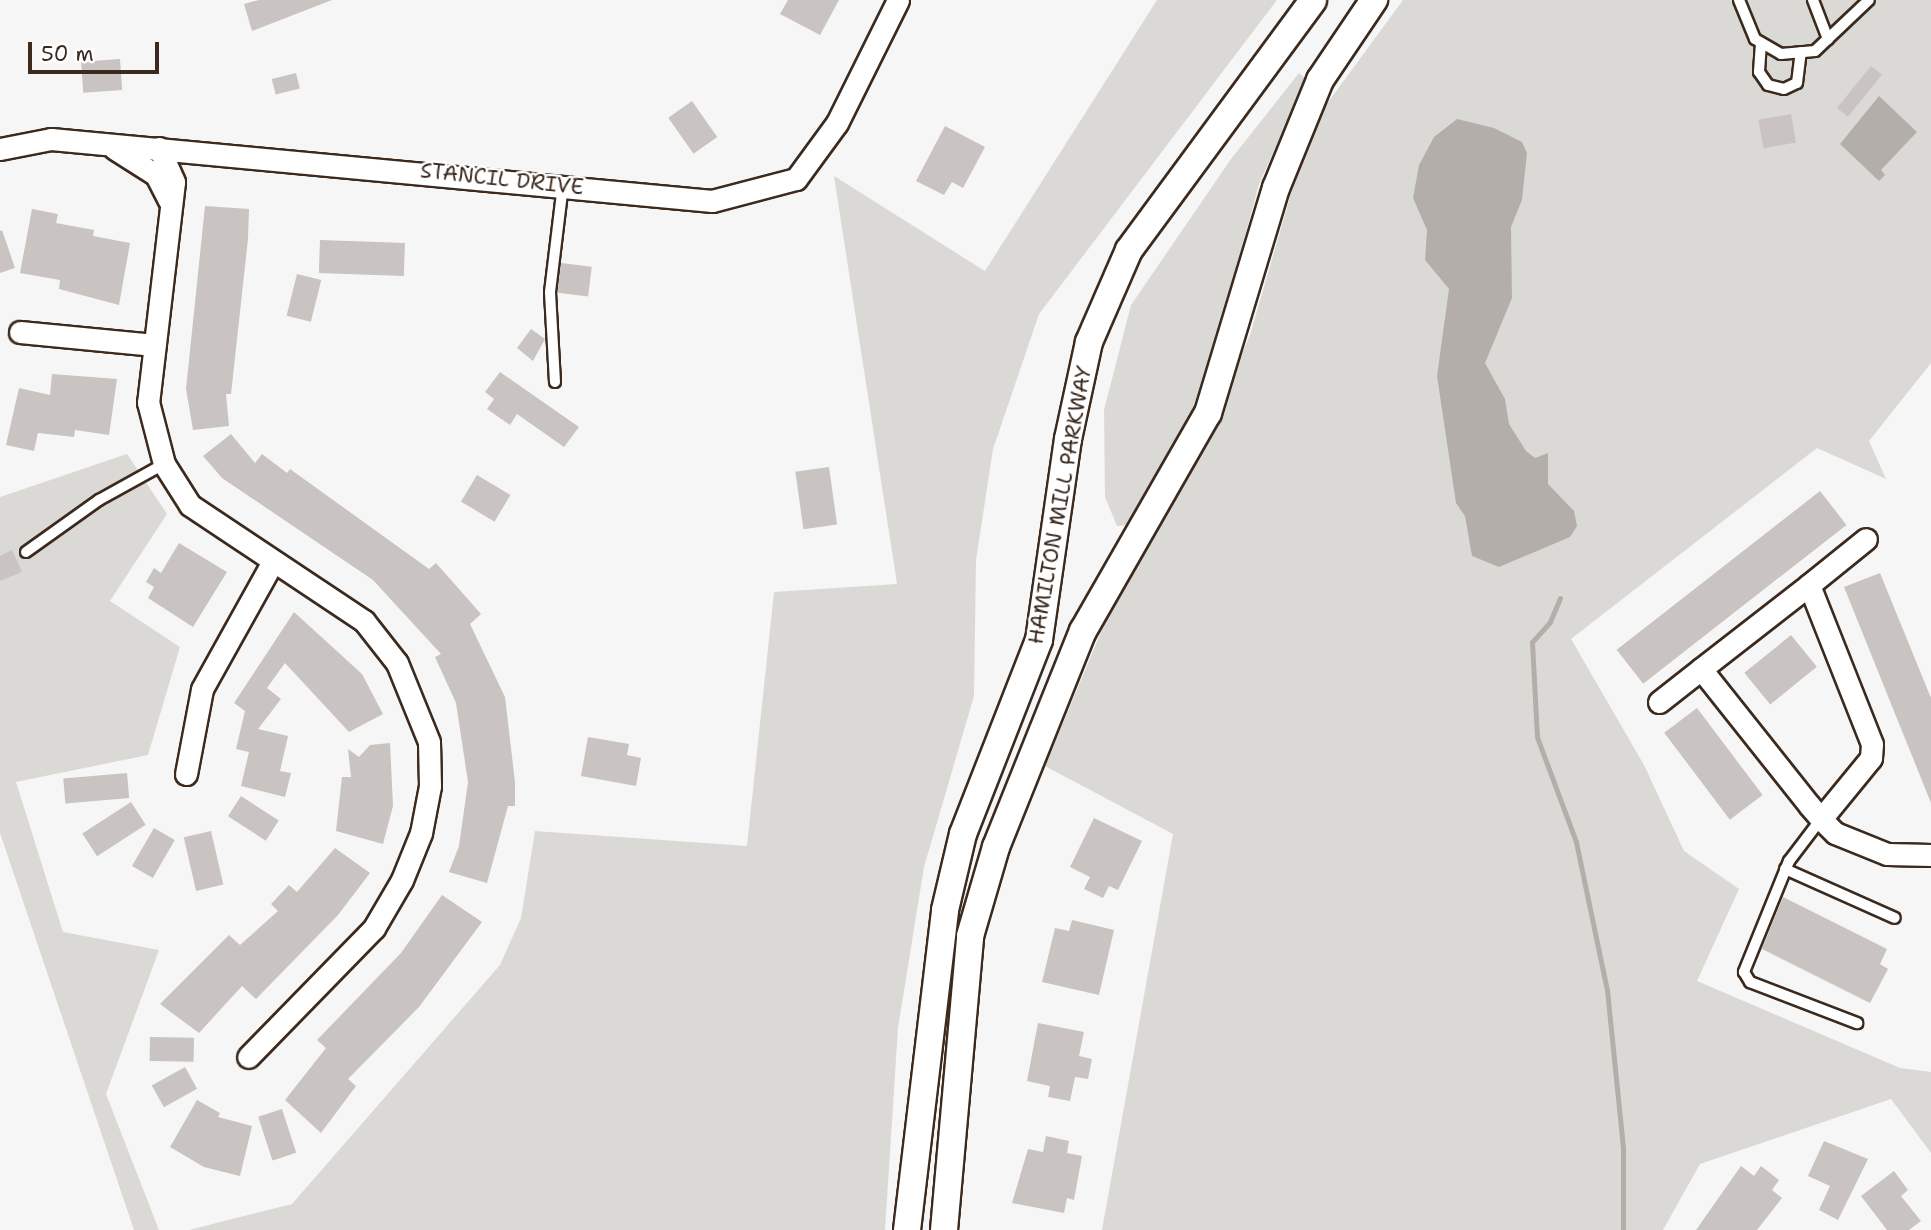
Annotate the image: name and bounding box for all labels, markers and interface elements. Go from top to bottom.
scale bar [32,28,163,72]
text: 50 m [41,40,94,68]
street label: STANCIL DRIVE [419,158,585,200]
street label: HAMILTON MILL PARKWAY [1023,364,1097,646]

